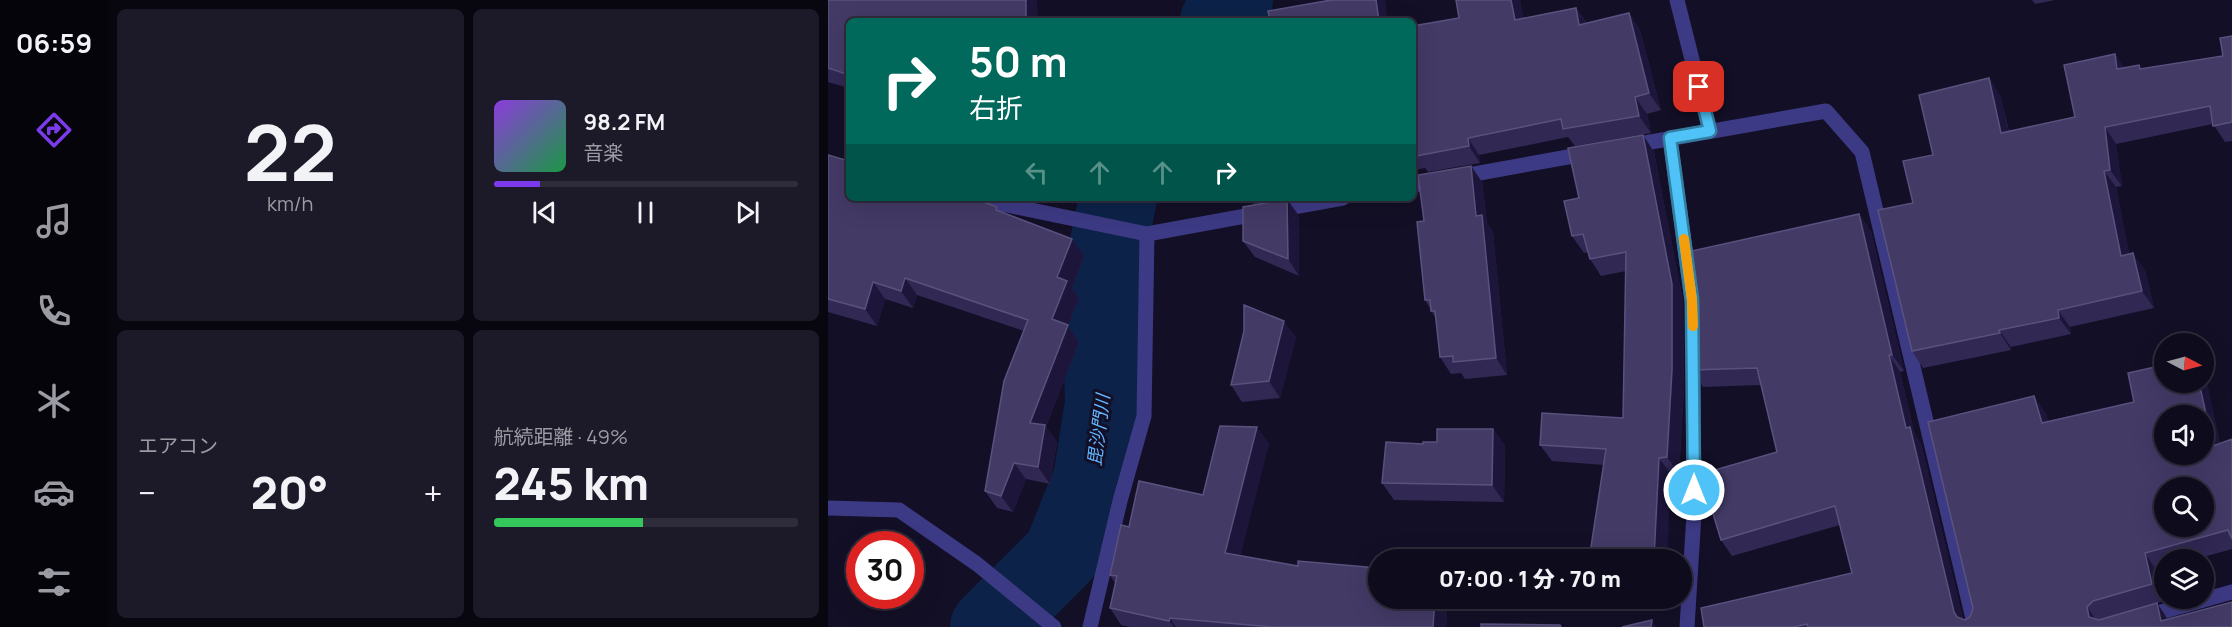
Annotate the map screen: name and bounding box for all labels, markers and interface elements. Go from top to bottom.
text: 06:59 [16,24,92,61]
text: 50 m [969,32,1067,90]
icon: right [870,42,948,120]
pin [1673,61,1724,112]
icon: arrive [1682,70,1715,103]
text: 右折 [969,89,1023,126]
text: 22 [244,98,337,204]
text: 98.2 FM [584,107,665,137]
icon: directions [33,109,75,151]
text: 音楽 [584,139,624,166]
icon: left [1020,156,1053,189]
icon: ahead [1083,156,1116,189]
icon: ahead [1146,156,1179,189]
icon: right [1209,156,1242,189]
text: km/h [267,190,314,217]
icon: previous [528,196,561,229]
icon: pause [629,196,662,229]
icon: next [731,196,764,229]
icon: music [33,200,75,242]
icon: phone [33,290,75,332]
north arrow [2154,333,2214,393]
map controls [2154,333,2214,609]
icon: climate [33,380,75,422]
water label: 毘沙門川 [1082,391,1115,467]
button: sound [2154,405,2214,465]
text: 航続距離 · 49% [494,423,628,450]
text: エアコン [138,432,218,459]
text: 245 km [494,452,649,514]
position arrow [1662,458,1726,522]
text: 20° [251,461,329,523]
text: − [138,470,156,515]
text: + [423,470,443,515]
icon: car [33,471,75,513]
button: search [2154,477,2214,537]
speed limit sign: 30 [846,531,924,609]
button: layers [2154,549,2214,609]
icon: filters [33,561,75,603]
text: 07:00 · 1 分 · 70 m [1439,564,1621,594]

